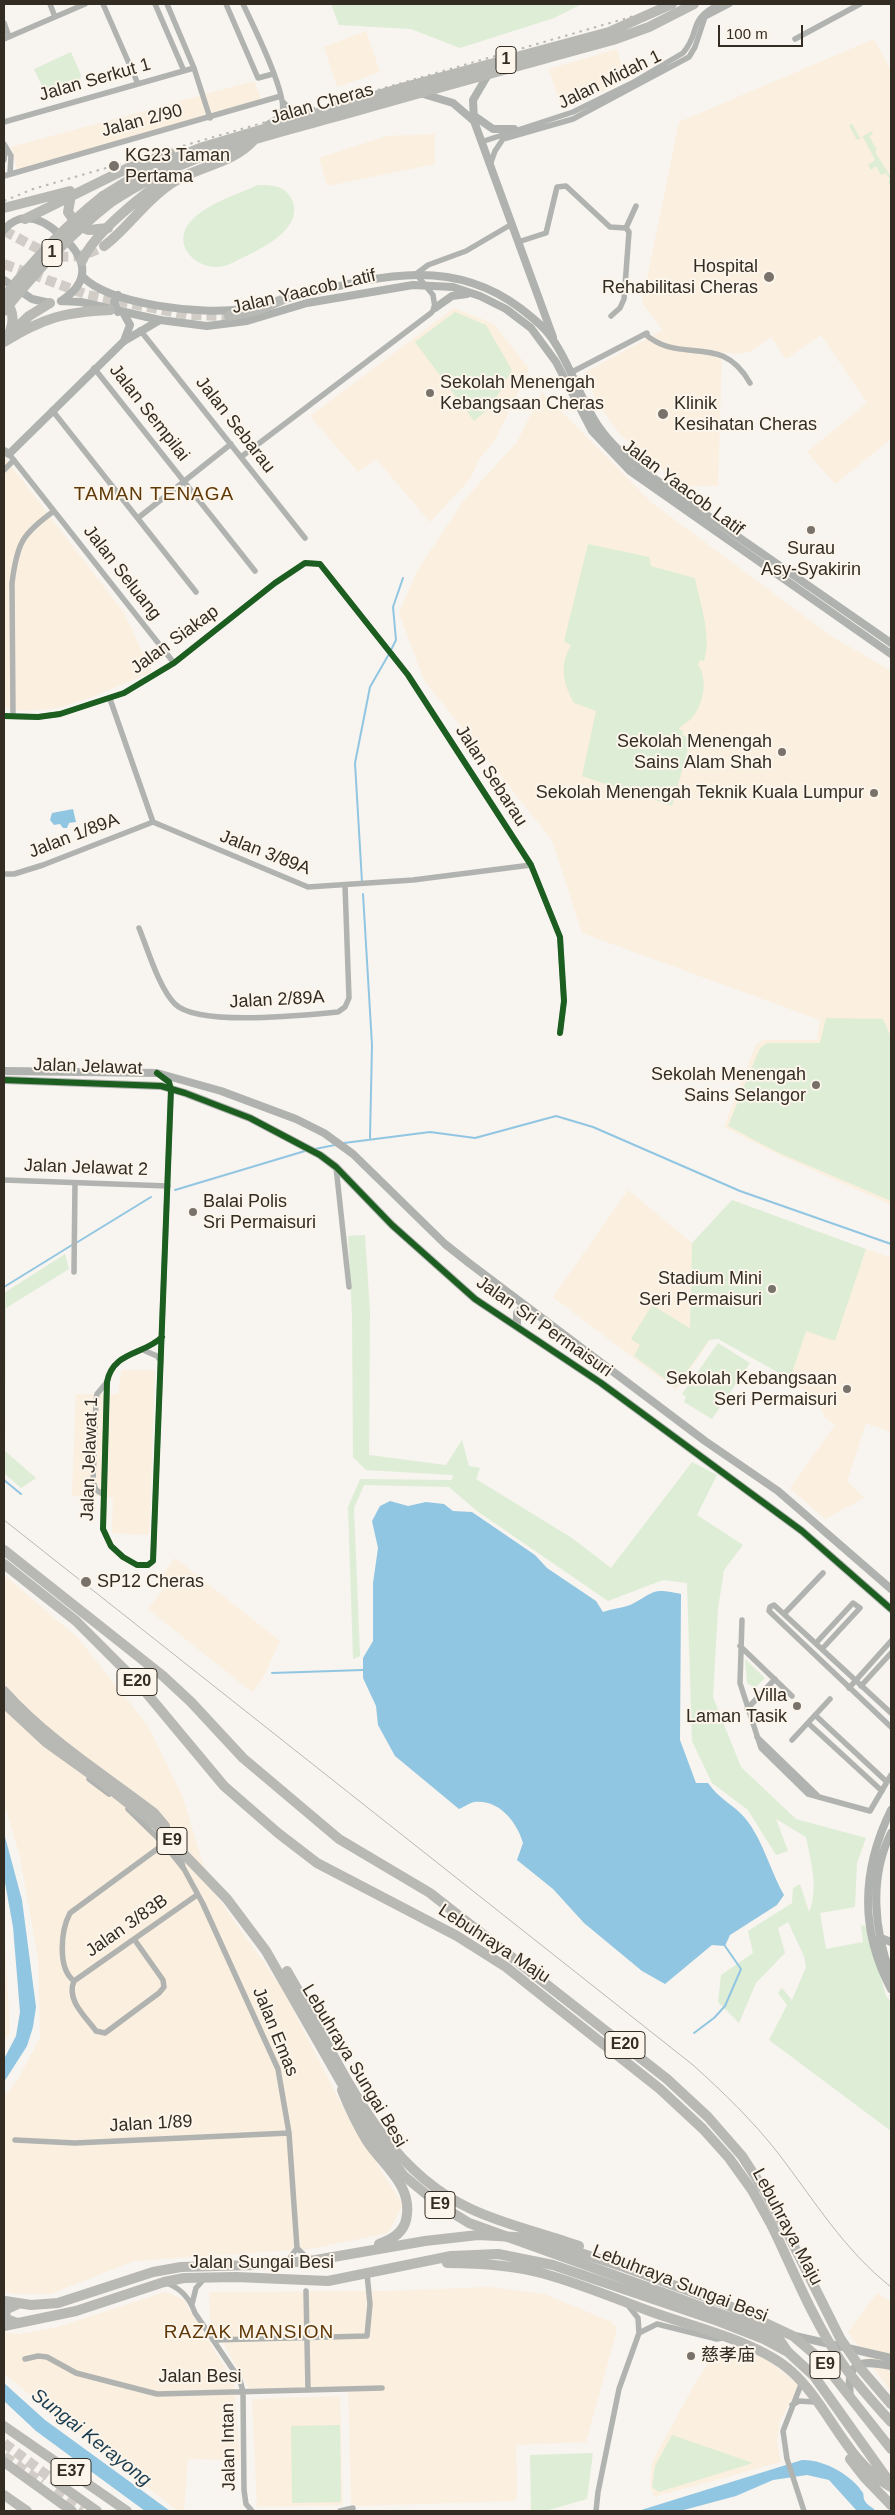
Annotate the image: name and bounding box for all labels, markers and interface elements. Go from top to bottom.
scale bar [720,15,805,47]
text: 100 m [726,25,768,42]
road number: 1 [496,46,516,74]
street label: Jalan Midah 1 [555,46,665,114]
street label: Jalan Serkut 1 [37,54,153,106]
street label: Jalan Cheras [268,79,376,129]
street label: Jalan 2/90 [99,100,185,142]
place label: KG23 Taman Pertama [125,145,230,188]
marker: KG23 Taman Pertama [107,159,121,173]
road number: 1 [42,240,62,266]
place label: Hospital Rehabilitasi Cheras [602,256,758,298]
street label: Jalan Yaacob Latif [230,265,378,319]
marker: Hospital Rehabilitasi Cheras [762,270,776,284]
street label: Jalan Sempilai [104,360,194,466]
place label: Sekolah Menengah Kebangsaan Cheras [440,372,604,414]
street label: Jalan Sebarau [191,373,279,477]
marker: Sekolah Menengah Kebangsaan Cheras [424,387,436,399]
place label: Klinik Kesihatan Cheras [674,393,817,436]
marker: Klinik Kesihatan Cheras [656,407,670,421]
street label: Jalan Yaacob Latif [618,435,748,541]
district label: TAMAN TENAGA [72,484,236,506]
street label: Jalan Seluang [78,521,166,625]
marker: Surau Asy-Syakirin [805,524,817,536]
place label: Surau Asy-Syakirin [761,538,861,580]
street label: Jalan Siakap [127,601,223,679]
street label: Jalan Sebarau [450,721,532,831]
place label: Sekolah Menengah Sains Alam Shah [617,731,772,774]
marker: Sekolah Menengah Sains Alam Shah [776,746,788,758]
place label: Sekolah Menengah Teknik Kuala Lumpur [536,782,864,804]
marker: Sekolah Menengah Teknik Kuala Lumpur [868,787,880,799]
street label: Jalan 1/89A [26,809,122,863]
street label: Jalan 3/89A [217,826,313,880]
street label: Jalan 2/89A [229,987,325,1013]
street label: Jalan Jelawat [33,1054,143,1080]
place label: Sekolah Menengah Sains Selangor [651,1064,806,1106]
marker: Sekolah Menengah Sains Selangor [810,1079,822,1091]
street label: Jalan Jelawat 2 [24,1155,148,1181]
place label: Balai Polis Sri Permaisuri [203,1191,316,1234]
marker: Balai Polis Sri Permaisuri [187,1206,199,1218]
place label: Stadium Mini Seri Permaisuri [639,1268,762,1310]
street label: Jalan Sri Permaisuri [472,1272,616,1382]
marker: Stadium Mini Seri Permaisuri [766,1283,778,1295]
place label: Sekolah Kebangsaan Seri Permaisuri [666,1368,837,1410]
marker: Sekolah Kebangsaan Seri Permaisuri [841,1383,853,1395]
street label: Jalan Jelawat 1 [77,1397,103,1521]
place label: SP12 Cheras [97,1571,204,1593]
marker: SP12 Cheras [79,1575,93,1589]
road number: E20 [117,1668,157,1695]
place label: Villa Laman Tasik [686,1685,787,1728]
marker: Villa Laman Tasik [791,1700,803,1712]
road number: E9 [157,1828,187,1854]
street label: Jalan 3/83B [82,1890,172,1962]
street label: Lebuhraya Maju [434,1900,554,1988]
street label: Lebuhraya Sungai Besi [297,1981,411,2151]
street label: Jalan Emas [247,1984,303,2080]
road number: E20 [605,2032,645,2058]
street label: Jalan 1/89 [109,2111,193,2137]
street label: Lebuhraya Maju [747,2165,827,2289]
road number: E9 [425,2192,455,2218]
street label: Lebuhraya Sungai Besi [589,2241,771,2327]
street label: Jalan Sungai Besi [190,2252,334,2274]
district label: RAZAK MANSION [162,2322,336,2344]
place label: 慈孝庙 [701,2345,755,2367]
marker: 慈孝庙 [685,2350,697,2362]
road number: E9 [810,2352,840,2378]
street label: Jalan Besi [158,2366,242,2388]
water label: Sungai Kerayong [27,2384,155,2492]
street label: Jalan Intan [217,2403,241,2491]
road number: E37 [51,2458,91,2486]

